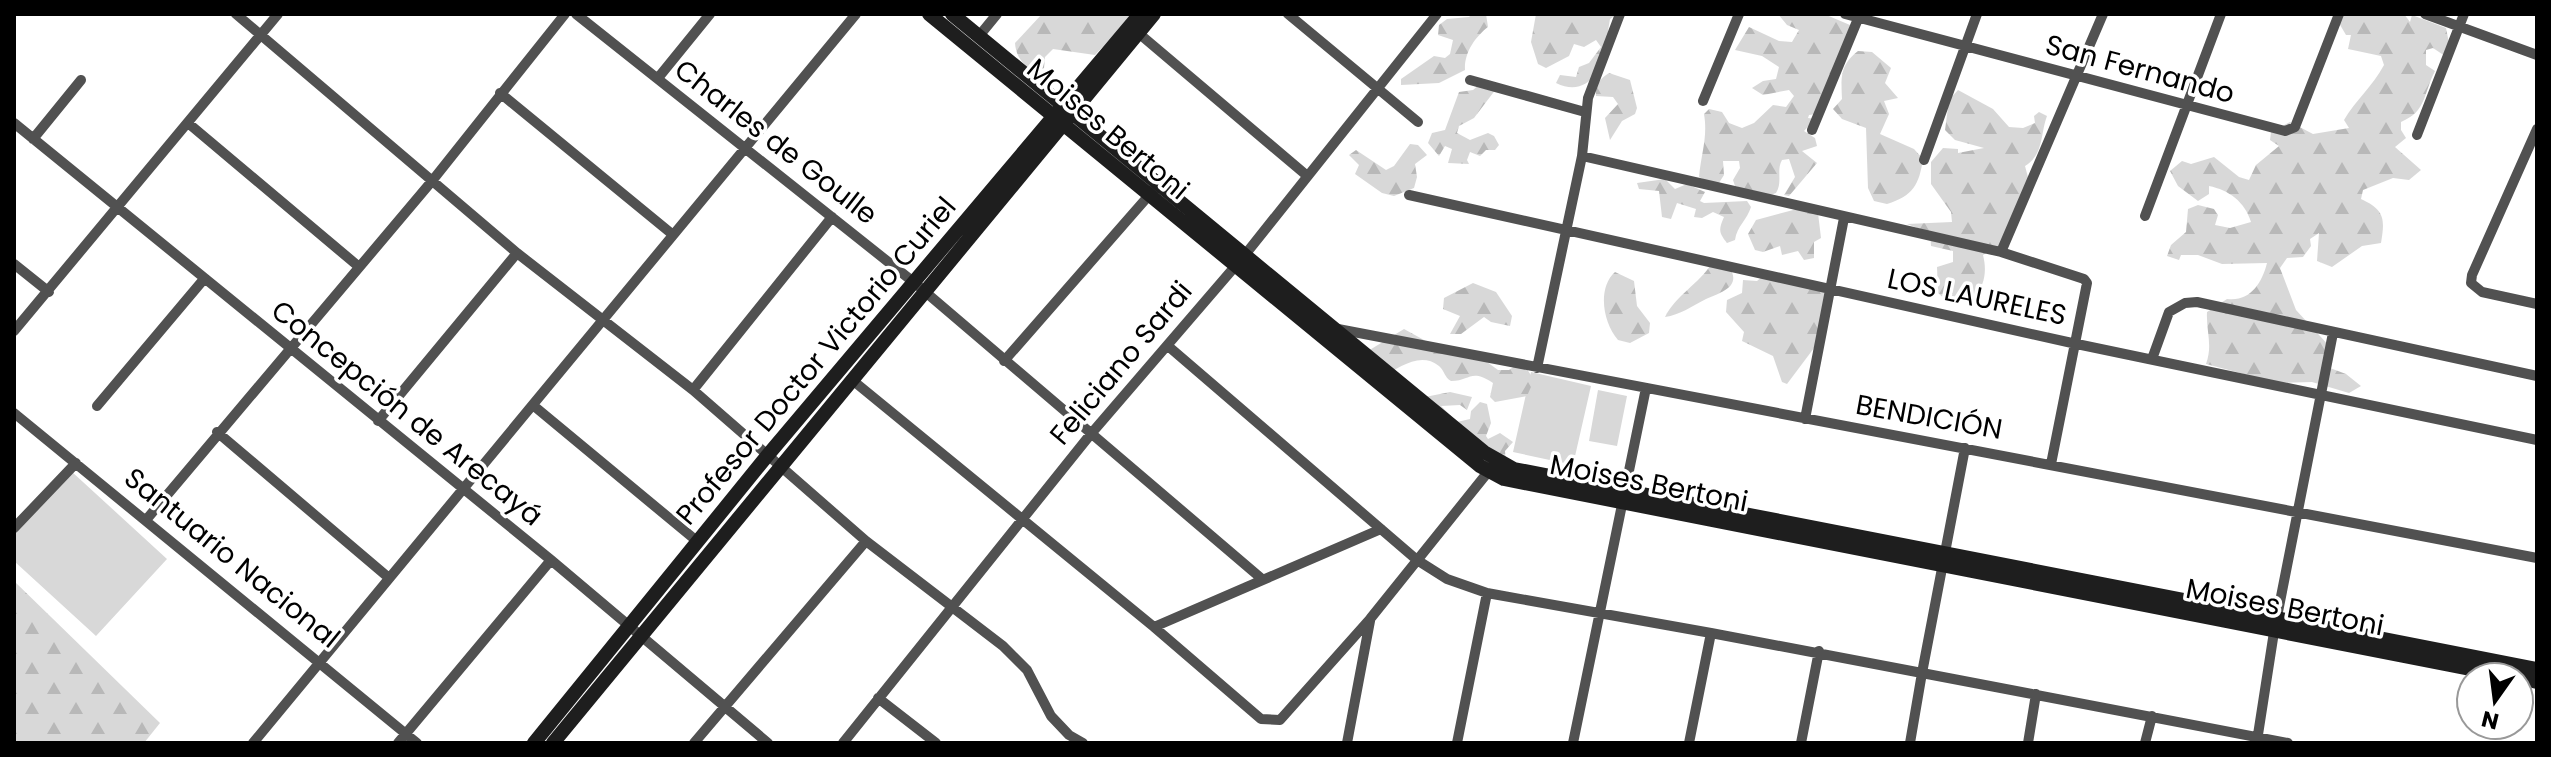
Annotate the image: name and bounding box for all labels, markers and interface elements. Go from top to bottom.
street label: San Fernando [2041,25,2239,113]
street label: Charles de Goulle [666,50,886,234]
street label: Moises Bertoni [1019,50,1197,208]
street label: Profesor Doctor Victorio Curiel [667,189,965,533]
street label: LOS LAURELES [1884,259,2070,335]
street label: Feliciano Sardi [1041,273,1201,453]
street label: Concepción de Arecayá [263,291,551,535]
street label: BENDICIÓN [1853,385,2005,449]
street label: Moises Bertoni [1547,445,1751,521]
street label: Santuario Nacional [116,459,348,657]
street label: Moises Bertoni [2183,569,2387,645]
north arrow [2455,661,2535,741]
text: N [2479,703,2502,737]

